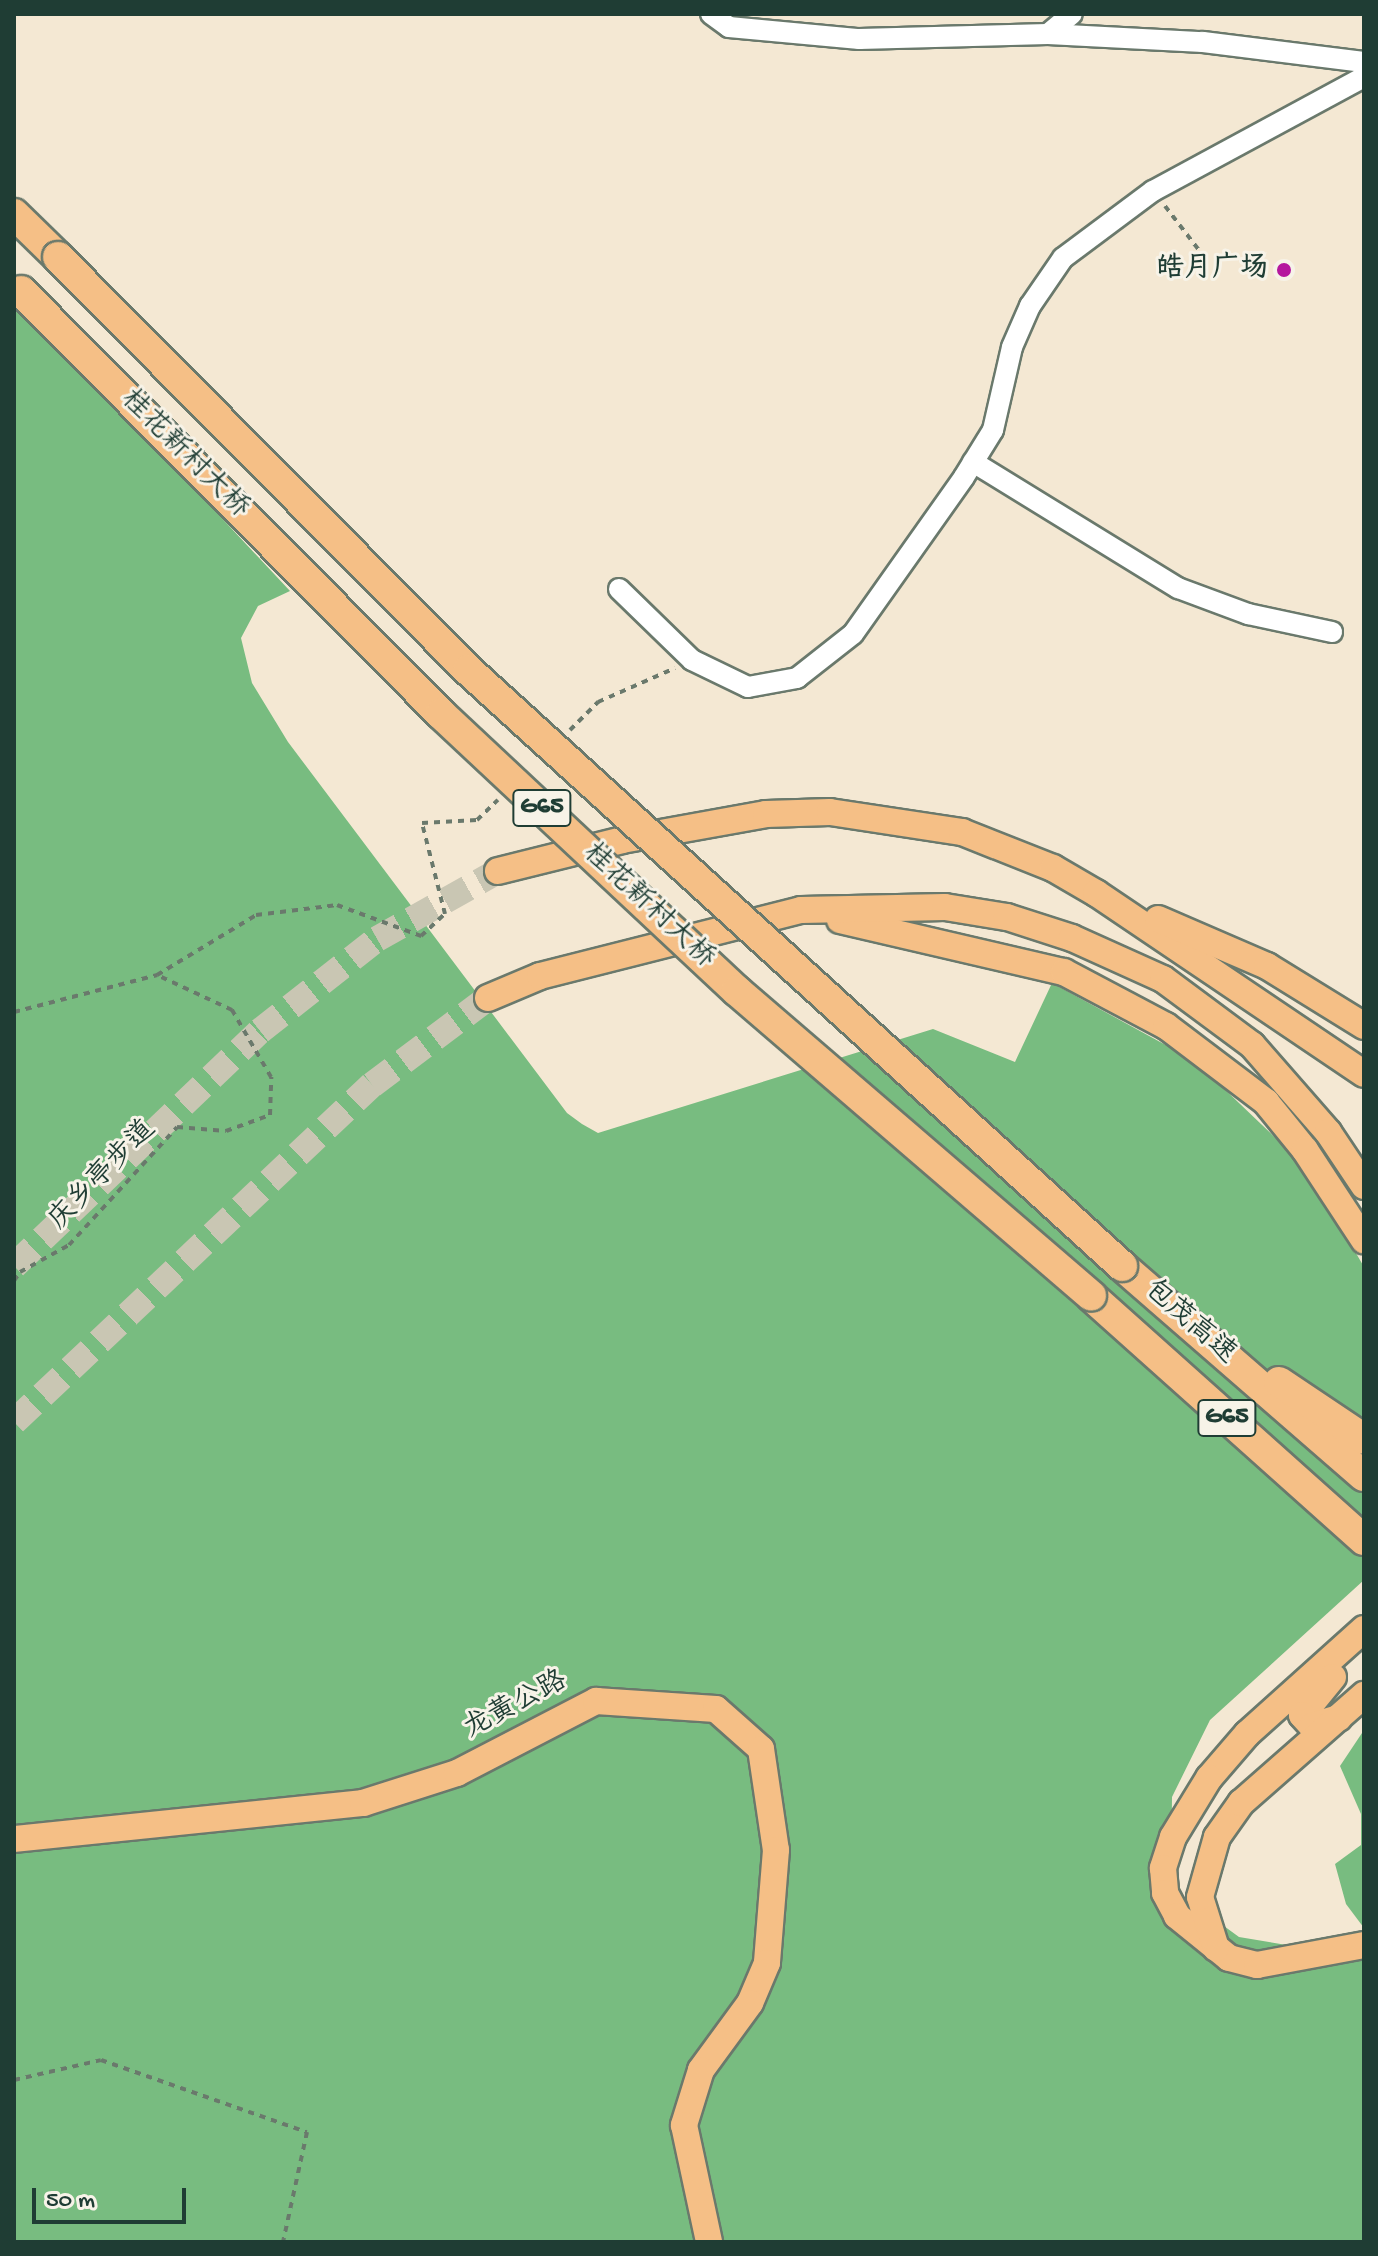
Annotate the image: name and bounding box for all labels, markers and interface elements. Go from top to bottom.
place label: 皓月广场 [1156,253,1268,287]
marker: 皓月广场 [1275,261,1293,279]
street label: 桂花新村大桥 [113,384,255,526]
road number: G65 [512,786,572,830]
street label: 桂花新村大桥 [575,837,721,977]
street label: 庆乡亭步道 [42,1114,164,1238]
street label: 包茂高速 [1136,1274,1242,1372]
road number: G65 [1197,1396,1257,1440]
street label: 龙黄公路 [459,1665,573,1747]
scale bar [36,2172,190,2222]
text: 50 m [46,2187,95,2216]

